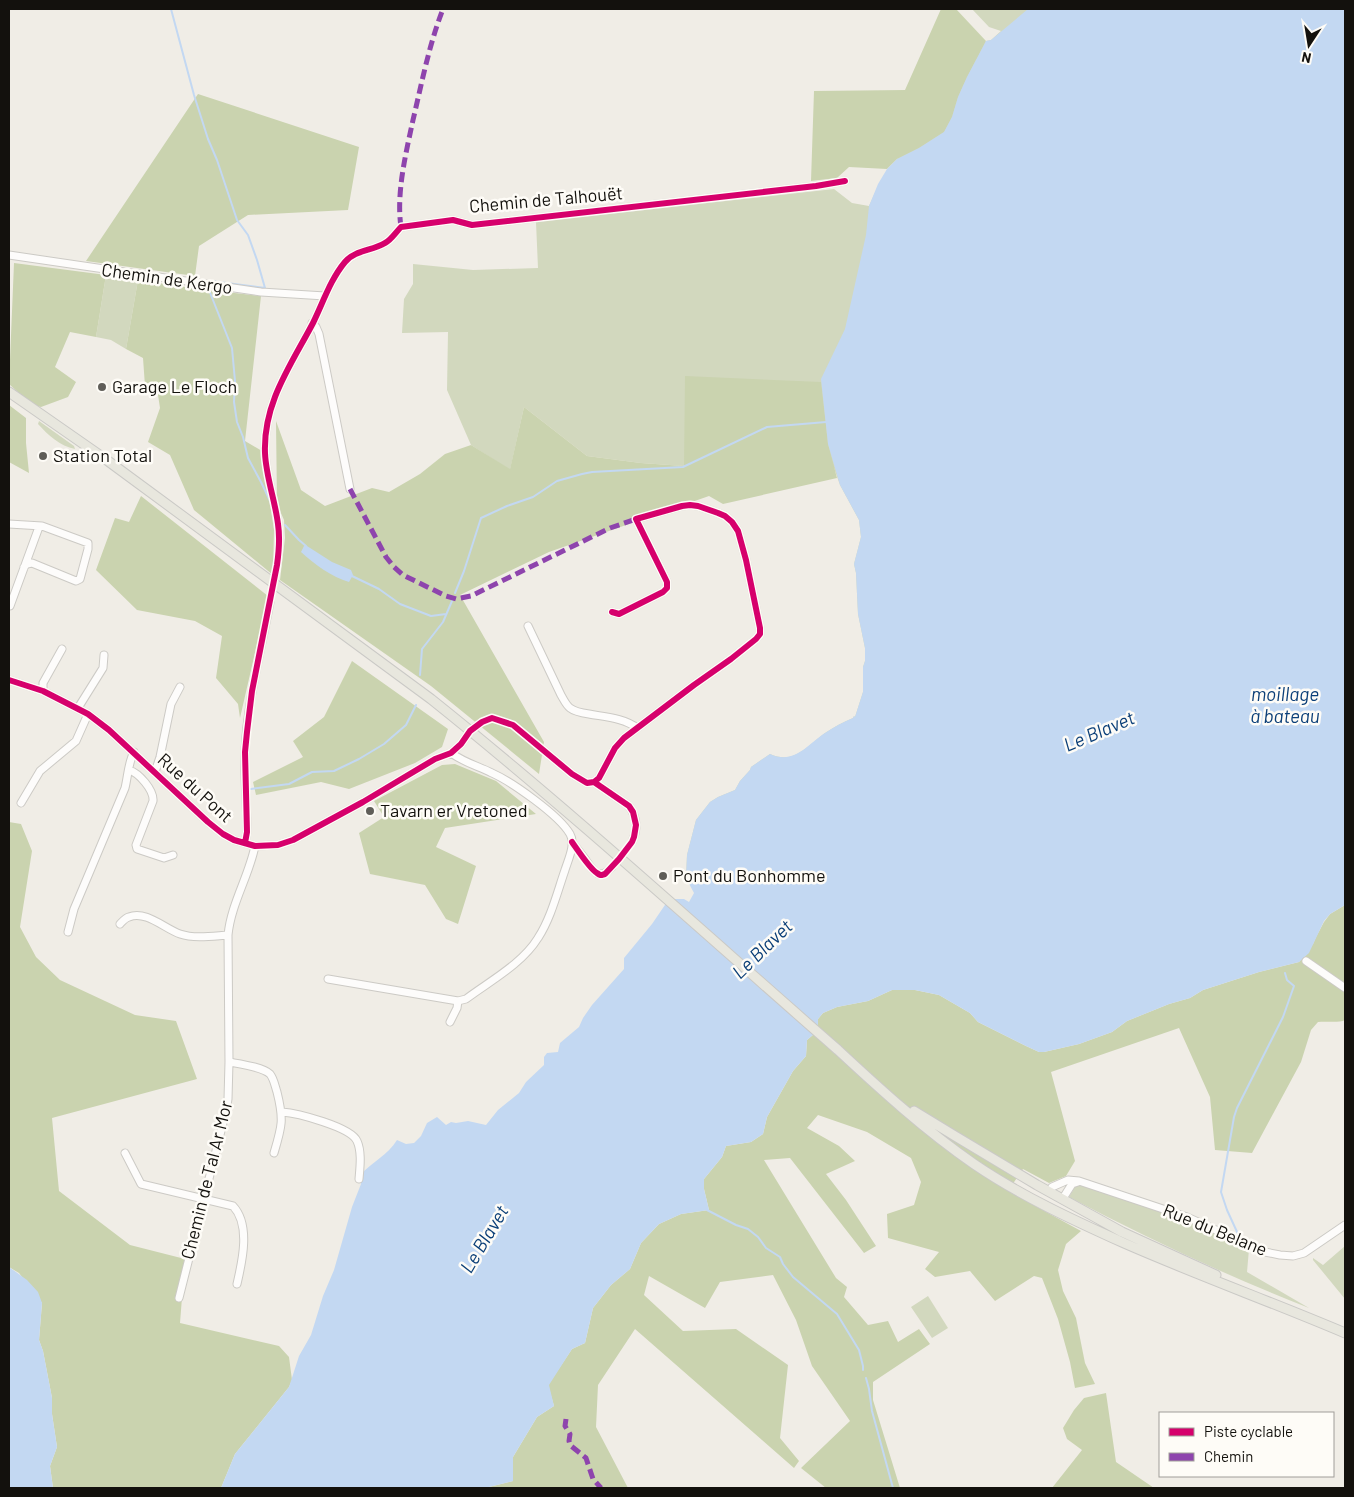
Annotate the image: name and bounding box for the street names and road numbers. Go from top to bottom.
street label: Chemin de Talhouët [468,181,624,217]
street label: Chemin de Kergo [100,258,234,298]
street label: Rue du Pont [154,748,238,827]
street label: Chemin de Tal Ar Mor [176,1098,237,1262]
street label: Rue du Belane [1160,1198,1271,1260]

